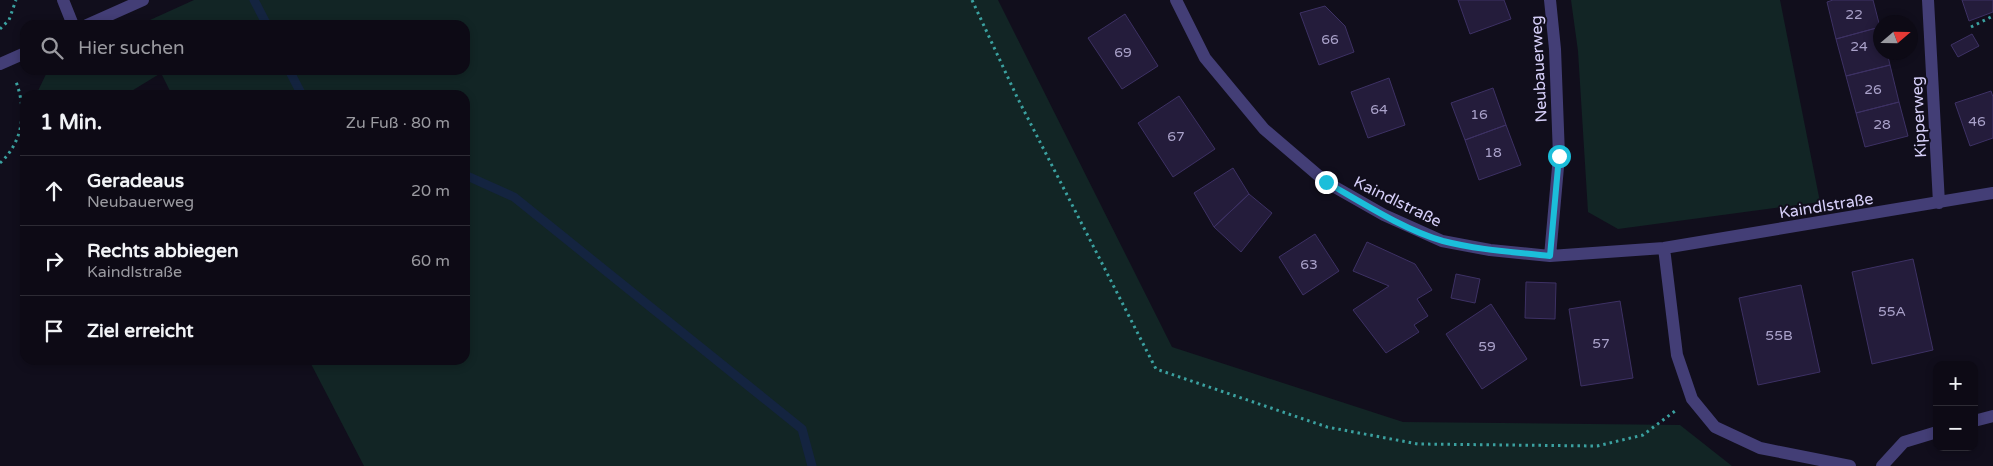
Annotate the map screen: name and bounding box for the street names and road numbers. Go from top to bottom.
street label: Neubauerweg [1526,15,1552,123]
street label: Kipperweg [1907,76,1931,158]
street label: Kaindlstraße [1350,172,1445,232]
street label: Kaindlstraße [1778,189,1875,223]

